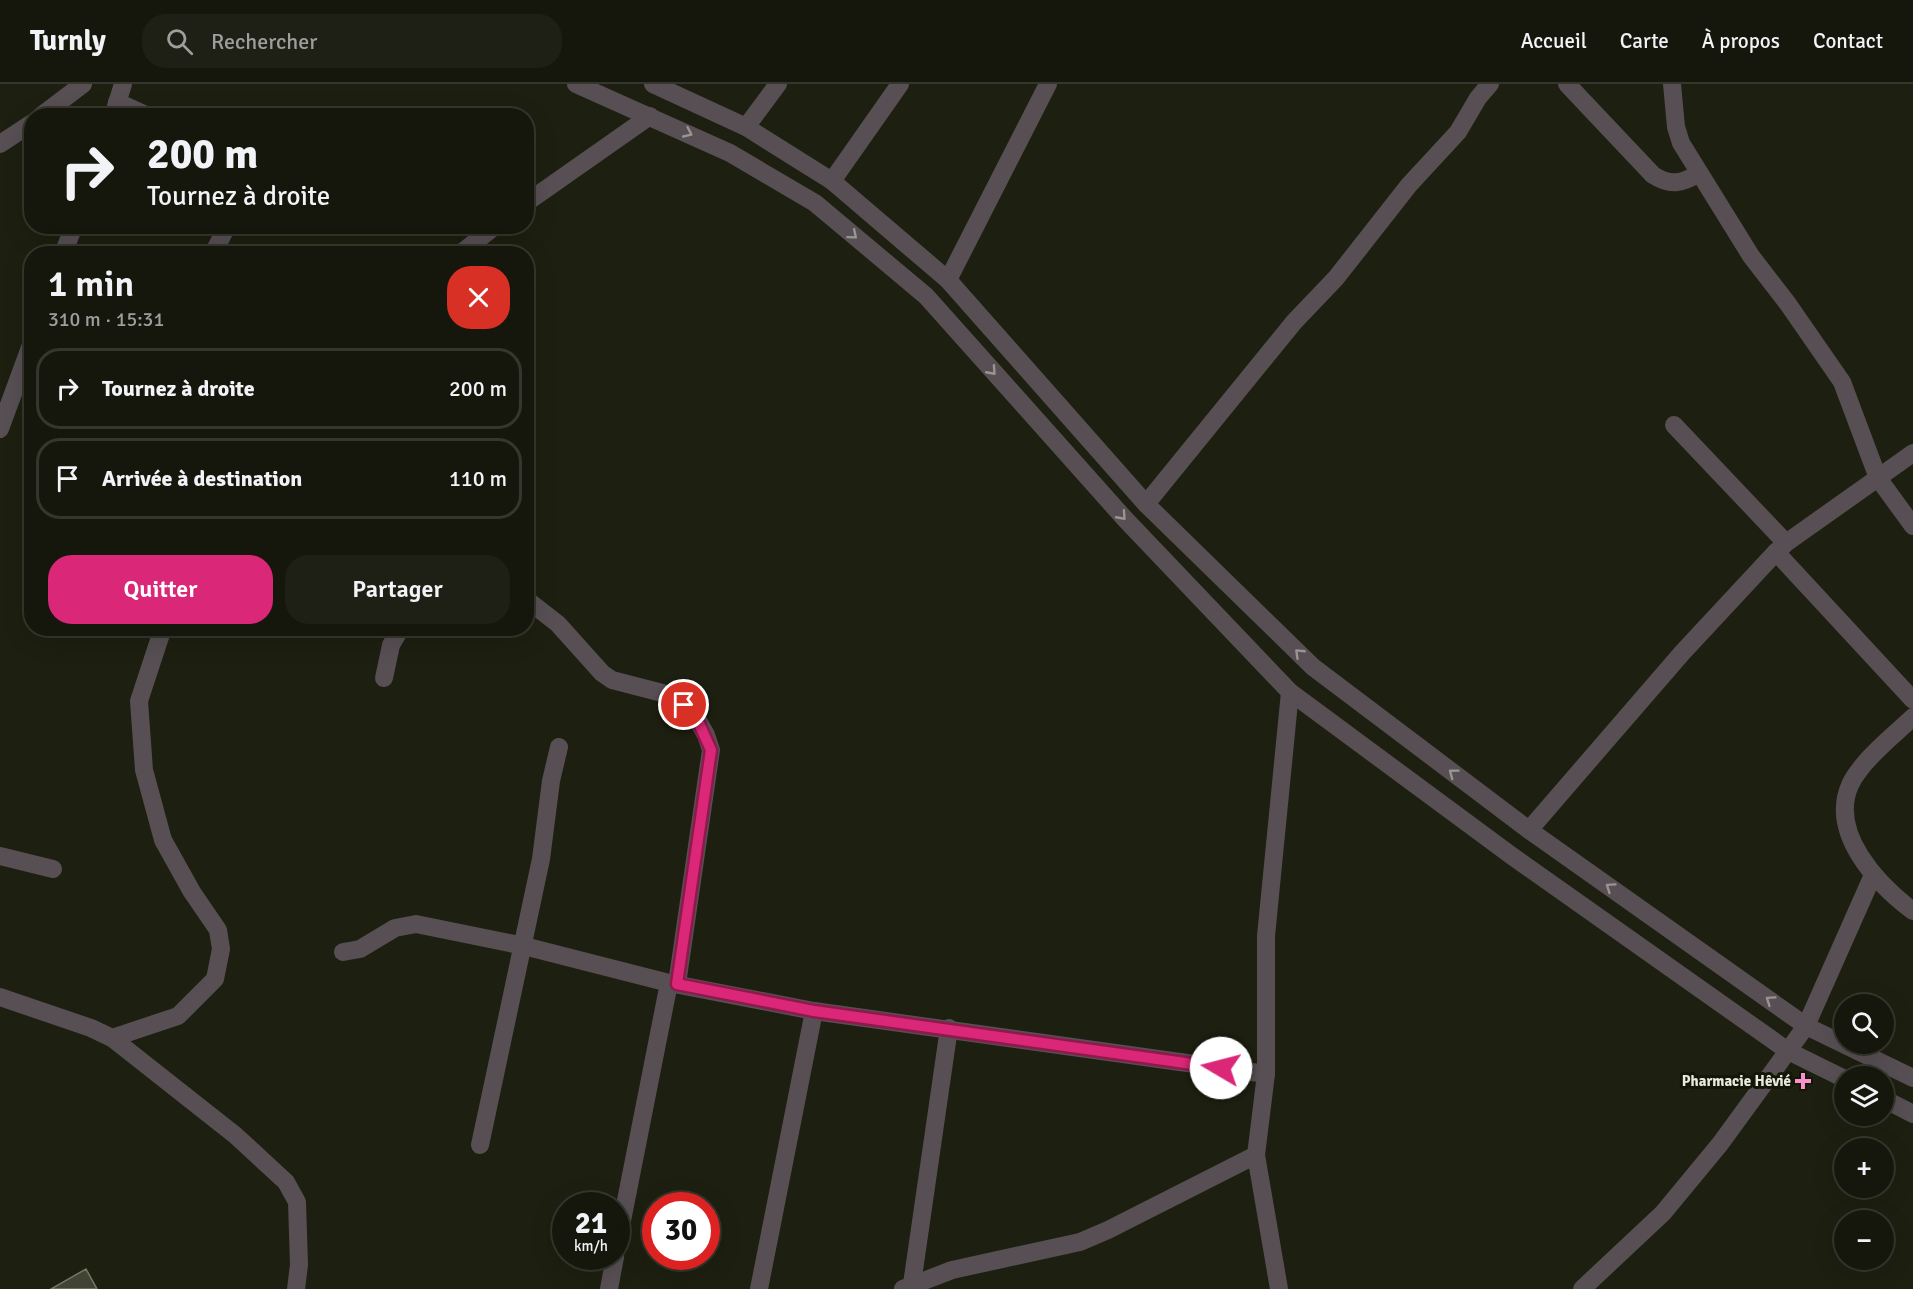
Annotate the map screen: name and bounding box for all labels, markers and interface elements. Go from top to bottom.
search box [142,14,562,68]
text: Turnly [30,24,106,58]
icon: search [163,25,196,58]
text: Rechercher [211,28,317,55]
text: Accueil [1521,28,1587,54]
text: Carte [1620,28,1669,54]
text: À propos [1702,28,1780,54]
text: Contact [1813,28,1883,54]
one-way arrow [681,125,692,137]
text: 200 m [147,129,258,180]
icon: right [48,132,126,210]
text: Tournez à droite [147,180,330,213]
one-way arrow [846,228,857,239]
text: 1 min [48,262,134,307]
button: close [447,266,510,329]
text: 310 m · 15:31 [48,307,164,332]
one-way arrow [985,364,996,374]
icon: right [51,372,84,405]
text: Tournez à droite [102,375,255,402]
text: 200 m [449,375,507,402]
icon: arrive [51,462,84,495]
text: Arrivée à destination [102,465,302,492]
text: 110 m [449,465,507,492]
one-way arrow [1115,509,1126,520]
button: Quitter [48,555,273,624]
button: Partager [285,555,510,624]
one-way arrow [1295,650,1306,661]
pin [658,679,709,730]
icon: arrive [667,688,700,721]
one-way arrow [1448,769,1459,780]
one-way arrow [1606,884,1617,895]
map controls [1834,994,1894,1270]
button: search [1834,994,1894,1054]
one-way arrow [1765,996,1776,1007]
position arrow [1189,1036,1253,1100]
button: layers [1834,1066,1894,1126]
place label: Pharmacie Hêvié [1682,1072,1791,1090]
marker: Pharmacie Hêvié [1796,1074,1810,1088]
button: + [1834,1138,1894,1198]
speed limit sign: 30 [642,1192,720,1270]
text: 21 [575,1205,607,1242]
button: − [1834,1210,1894,1270]
text: km/h [574,1237,608,1255]

